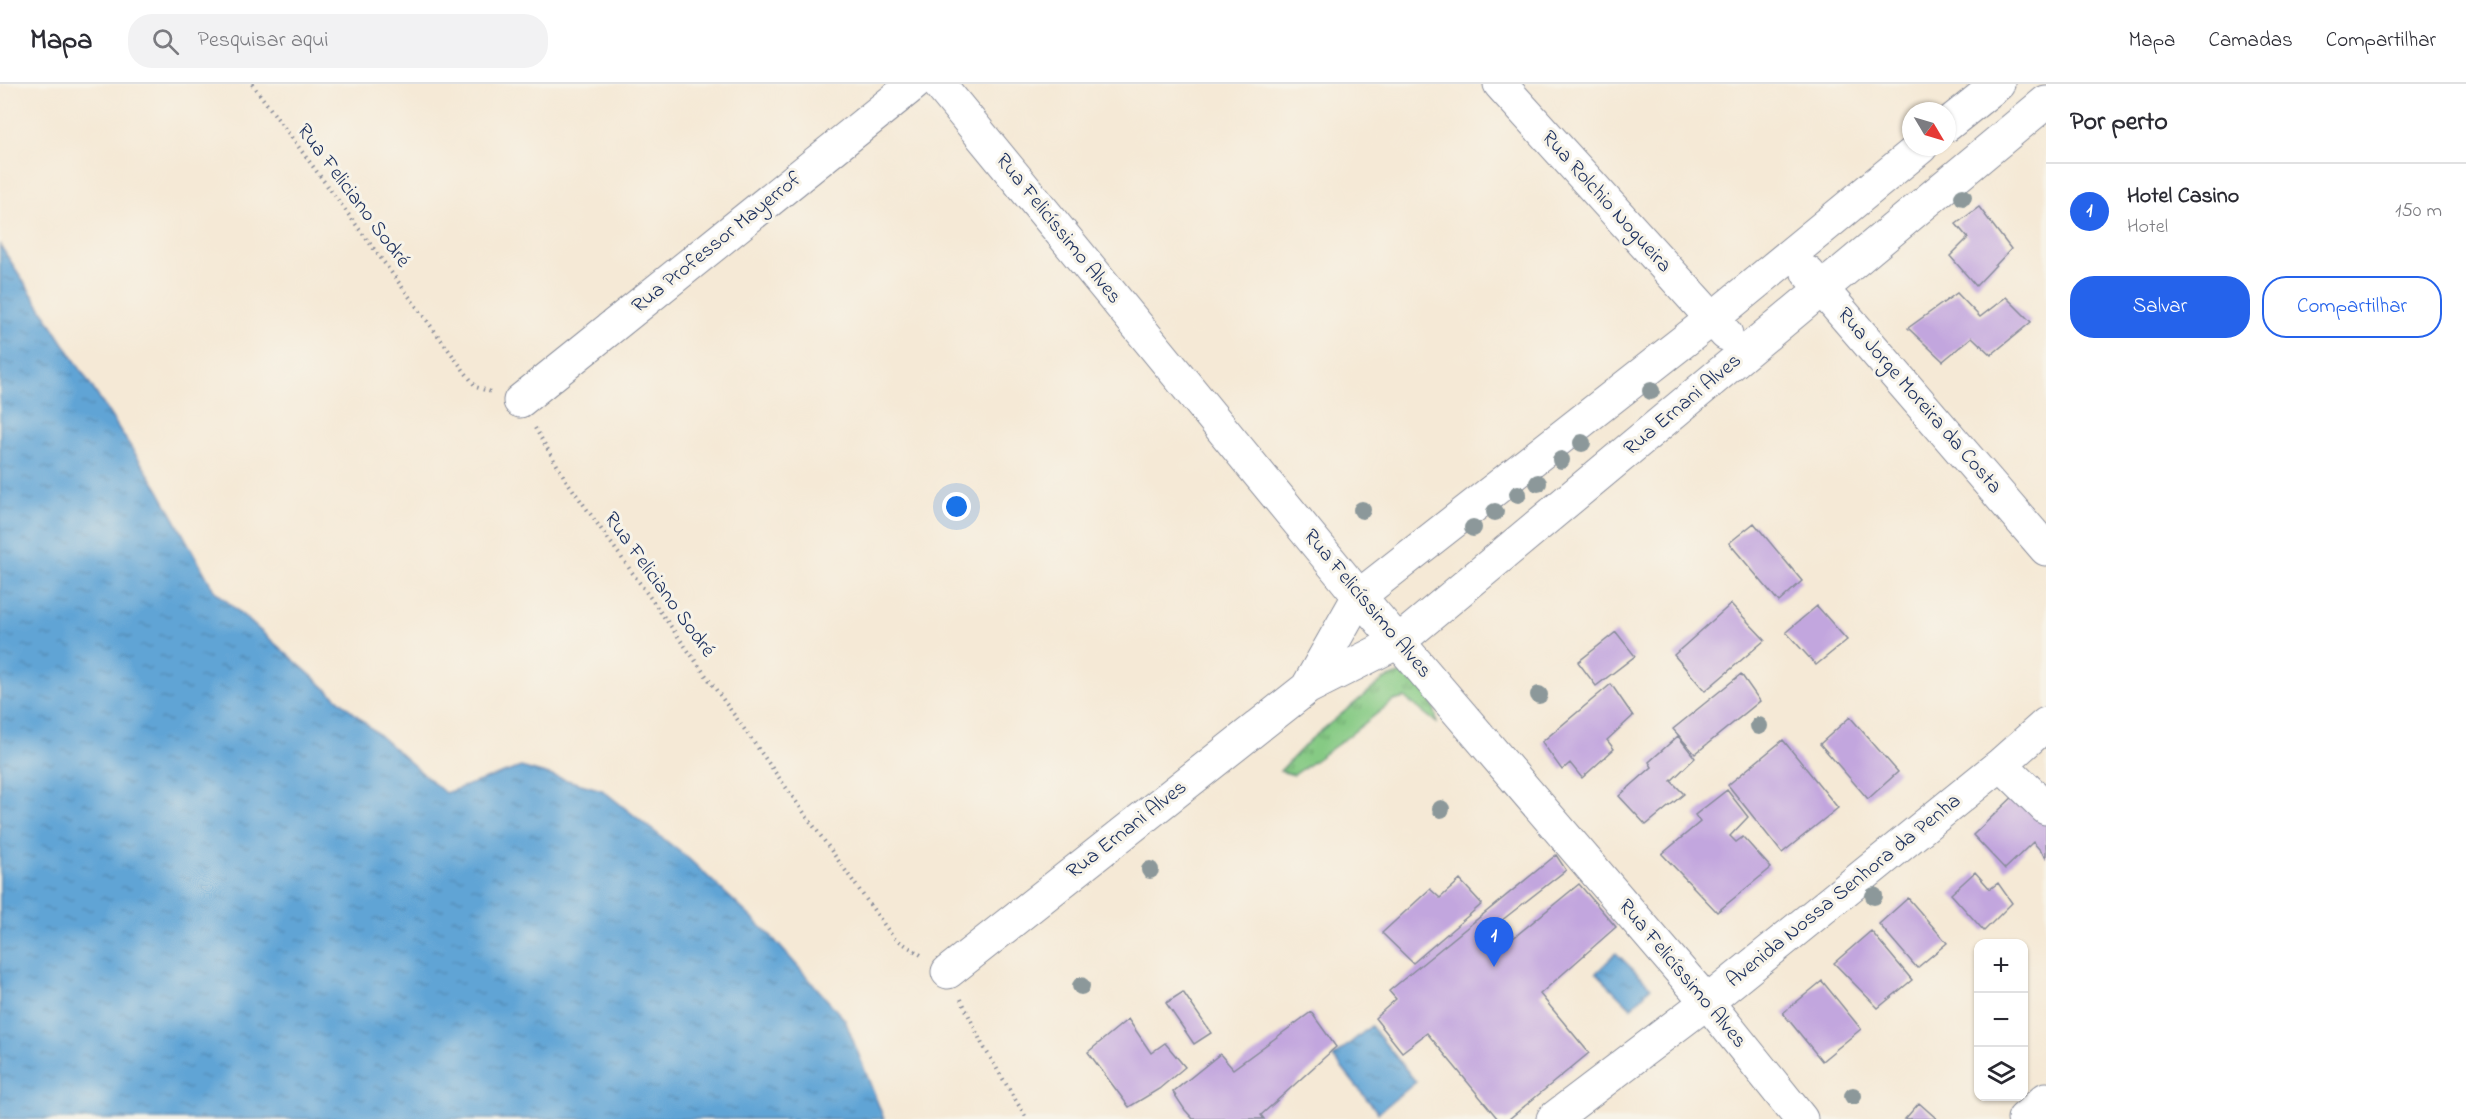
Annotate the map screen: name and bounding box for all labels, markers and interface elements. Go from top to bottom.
search box [128,14,548,68]
text: Mapa [30,21,92,62]
icon: search [149,25,182,58]
text: Pesquisar aqui [197,25,328,57]
text: Mapa [2129,26,2175,56]
text: Camadas [2208,26,2293,56]
text: Compartilhar [2326,26,2436,56]
north arrow [1902,102,1956,156]
text: Por perto [2070,104,2168,142]
street label: Rua Feliciano Sodré [289,118,418,275]
street label: Rua Rolchio Nogueira [1532,124,1678,281]
street label: Rua Felicíssimo Alves [988,147,1128,311]
street label: Rua Professor Mayerrof [626,165,810,322]
text: Hotel Casino [2127,181,2239,213]
text: 1 [2086,197,2093,226]
text: 150 m [2395,197,2442,226]
text: Hotel [2127,213,2168,242]
button: Salvar [2070,276,2250,338]
button: Compartilhar [2262,276,2442,338]
street label: Rua Jorge Moreira da Costa [1828,301,2008,502]
street label: Rua Ernani Alves [1618,347,1748,463]
your location [942,492,971,521]
street label: Rua Feliciano Sodré [596,506,722,664]
street label: Rua Felicíssimo Alves [1296,523,1438,685]
street label: Rua Ernani Alves [1060,773,1194,887]
street label: Avenida Nossa Senhora da Penha [1720,787,1968,995]
street label: Rua Felicíssimo Alves [1611,893,1753,1055]
pin: 1 [1474,918,1514,967]
map controls [1974,939,2028,1101]
button: + [1974,939,2028,993]
button: − [1974,993,2028,1047]
button: layers [1974,1047,2028,1101]

